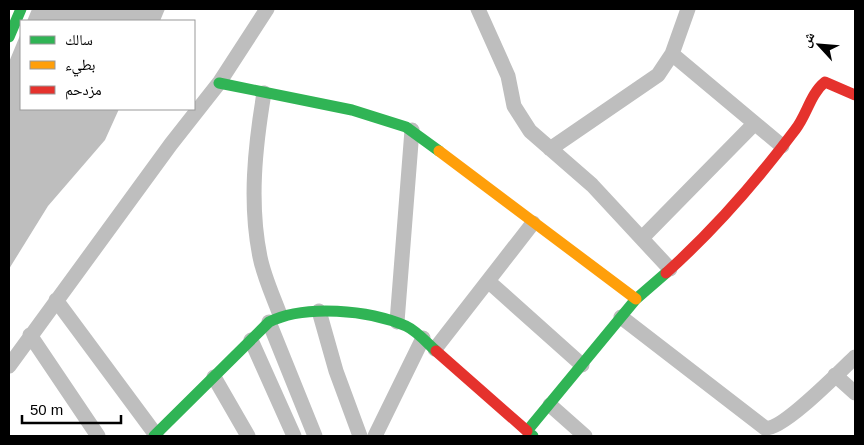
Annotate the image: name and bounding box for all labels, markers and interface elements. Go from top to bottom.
legend [20,20,195,110]
north arrow [794,20,844,70]
text: ش [797,29,819,50]
text: سالك [65,31,93,48]
text: بطيء [65,56,95,77]
text: مزدحم [65,81,102,100]
scale bar [22,392,121,424]
text: 50 m [30,401,63,418]

